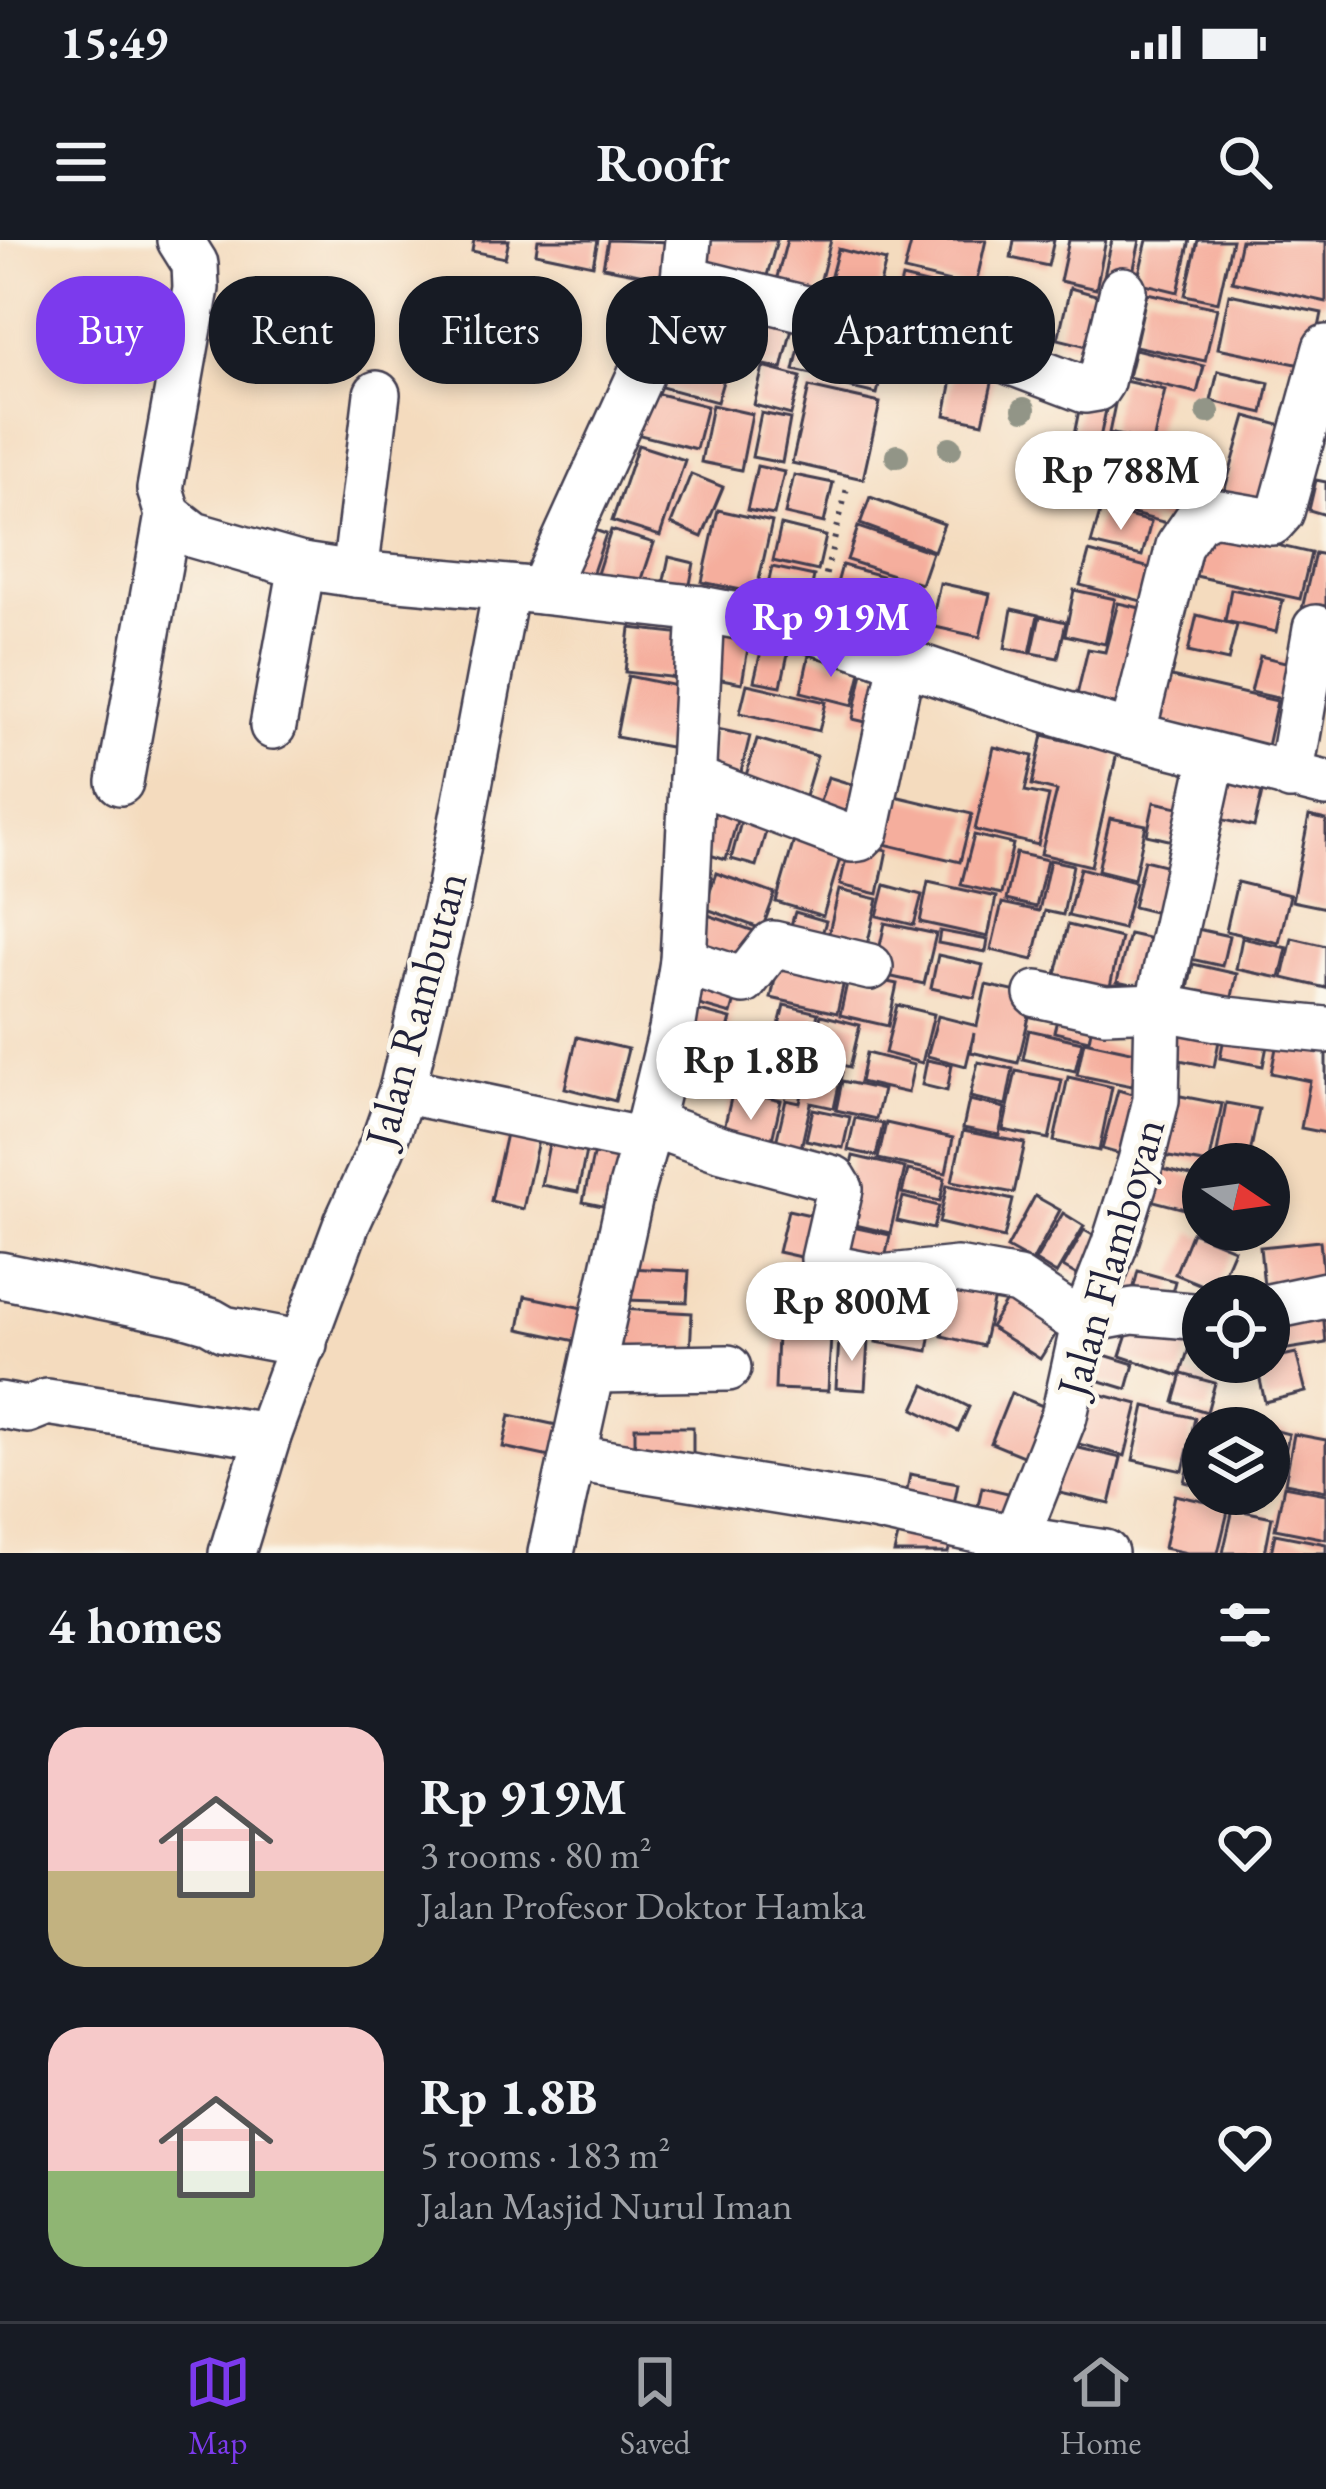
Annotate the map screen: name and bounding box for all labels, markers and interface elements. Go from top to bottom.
text: 15:49 [60,13,168,71]
text: Roofr [596,127,730,197]
icon: menu [48,129,114,195]
icon: search [1212,129,1278,195]
chip: Buy [36,276,185,384]
chip: Rent [209,276,375,384]
chip: Filters [399,276,582,384]
chip: New [606,276,768,384]
chip: Apartment [792,276,1055,384]
pin: Rp 788M [1010,431,1232,533]
text: Rp 788M [1042,444,1200,495]
pin: Rp 919M [720,578,942,680]
text: Rp 919M [752,591,910,642]
street label: Jalan Rambutan [349,865,480,1157]
pin: Rp 1.8B [640,1021,862,1123]
text: Rp 1.8B [683,1034,819,1085]
street label: Jalan Flamboyan [1042,1111,1177,1407]
north arrow [1182,1143,1290,1251]
map controls [1182,1143,1290,1515]
pin: Rp 800M [741,1262,963,1364]
text: Rp 800M [773,1275,931,1326]
button: locate [1182,1275,1290,1383]
button: layers [1182,1407,1290,1515]
text: 4 homes [48,1592,222,1658]
icon: filters [1212,1592,1278,1658]
text: Rp 919M [420,1763,627,1829]
icon: home [144,1775,288,1919]
icon: heart [1212,1814,1278,1880]
text: 3 rooms · 80 m² [420,1829,652,1880]
text: Jalan Profesor Doktor Hamka [420,1880,866,1931]
text: Rp 1.8B [420,2063,597,2129]
icon: home [144,2075,288,2219]
icon: heart [1212,2114,1278,2180]
text: 5 rooms · 183 m² [420,2129,671,2180]
text: Jalan Masjid Nurul Iman [420,2180,793,2231]
tab: Map [185,2349,251,2464]
tab: Saved [620,2349,691,2464]
tab: Home [1060,2349,1141,2464]

